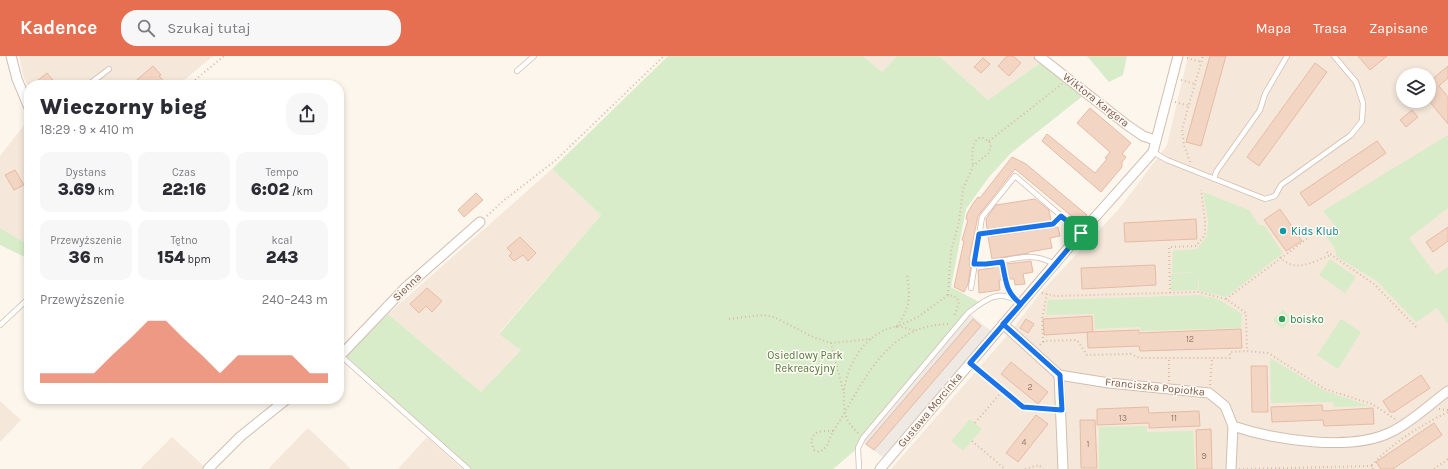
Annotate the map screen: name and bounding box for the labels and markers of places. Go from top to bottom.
pin [1064,216,1098,250]
place label: Kids Klub [1291,225,1339,238]
marker: Kids Klub [1278,226,1288,236]
place label: boisko [1290,313,1324,326]
marker: boisko [1277,314,1287,324]

